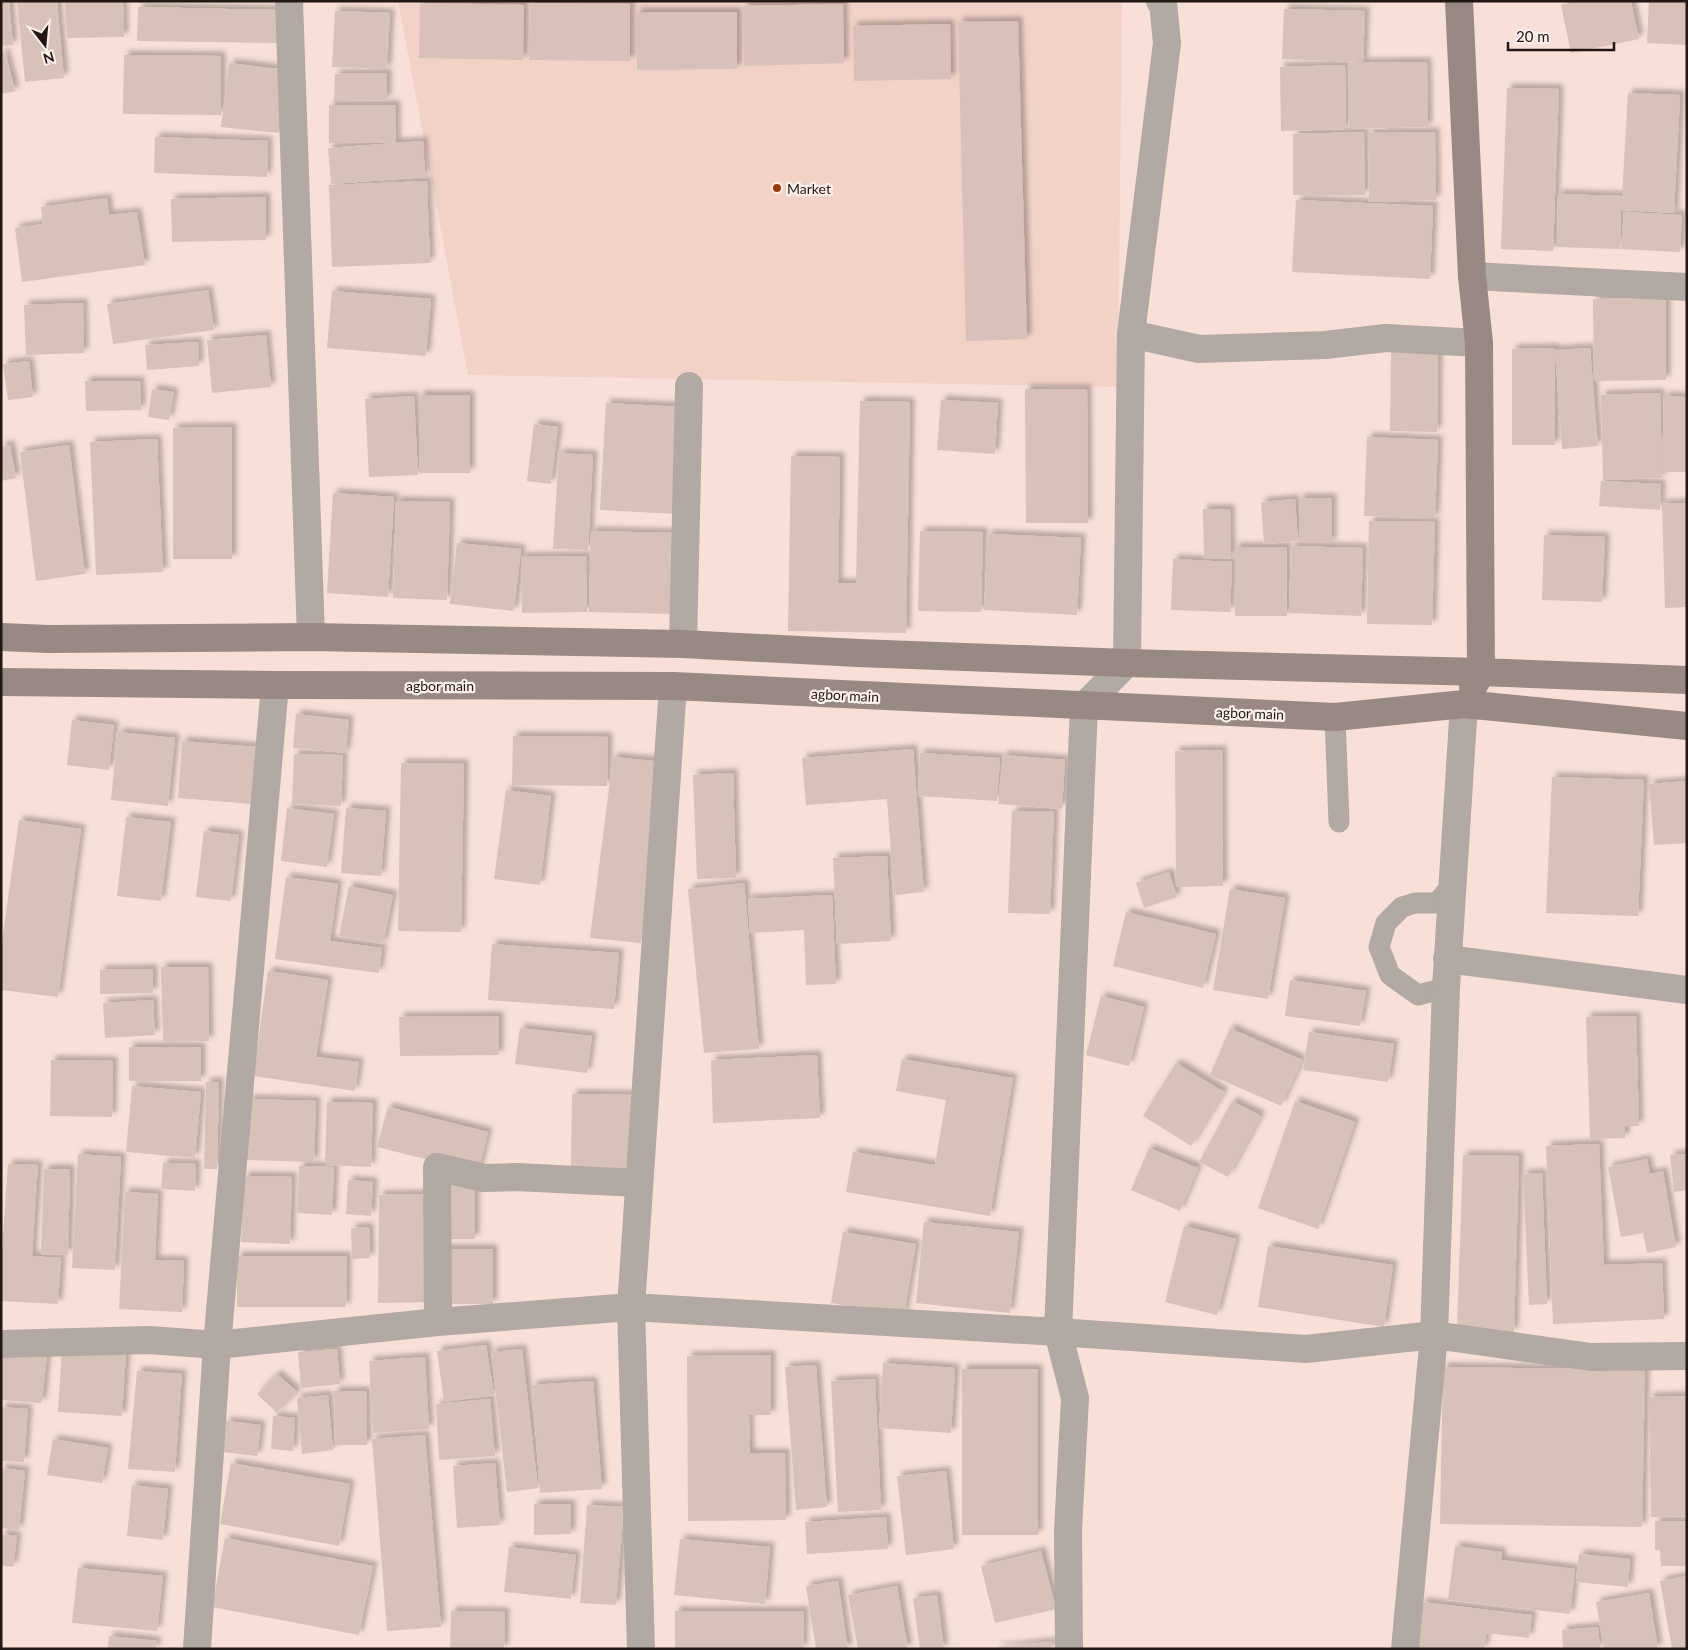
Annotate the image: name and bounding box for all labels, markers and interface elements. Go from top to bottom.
north arrow [20,20,70,70]
scale bar [1508,20,1614,52]
text: 20 m [1516,27,1550,45]
text: N [41,48,56,68]
place label: Market [787,180,831,197]
marker: Market [771,182,783,194]
street label: agbor main [406,677,474,694]
street label: agbor main [811,685,879,705]
street label: agbor main [1216,703,1284,723]

